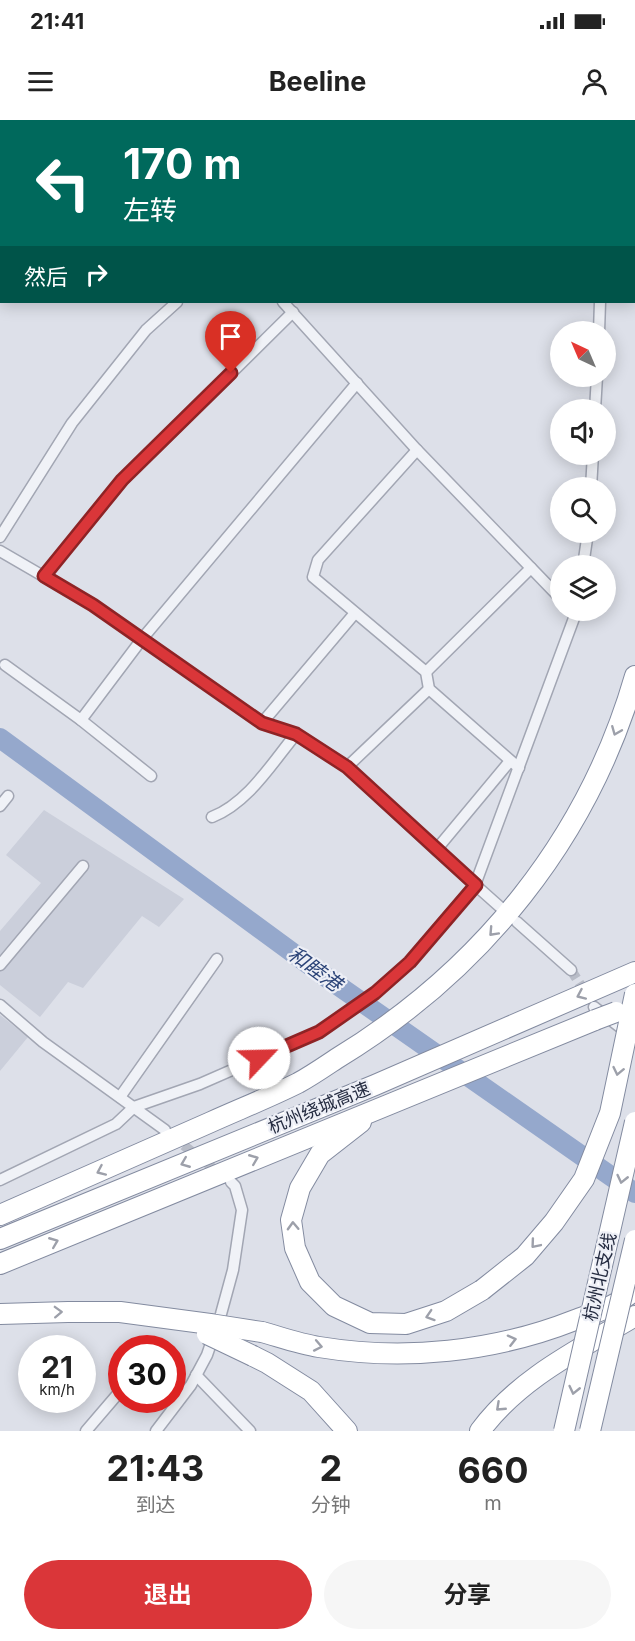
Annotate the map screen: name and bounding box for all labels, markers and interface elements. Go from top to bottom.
text: 21:41 [30,8,84,34]
icon: menu [24,65,57,98]
text: Beeline [269,65,366,98]
icon: person [578,65,611,98]
text: 170 m [123,138,241,189]
icon: left [24,144,102,222]
text: 左转 [123,194,177,227]
icon: right [80,258,113,291]
text: 然后 [24,264,68,290]
pin [205,311,256,373]
icon: arrive [214,320,247,353]
north arrow [550,321,616,387]
map controls [550,321,616,621]
button: sound [550,399,616,465]
button: search [550,477,616,543]
button: layers [550,555,616,621]
one-way arrow [611,725,623,736]
one-way arrow [489,924,500,935]
water label: 和睦港 [284,942,349,998]
one-way arrow [577,988,588,1000]
position arrow [227,1026,291,1090]
one-way arrow [613,1066,626,1076]
street label: 杭州绕城高速 [265,1078,373,1138]
one-way arrow [247,1154,258,1166]
one-way arrow [181,1156,192,1168]
one-way arrow [96,1163,107,1175]
one-way arrow [617,1174,630,1184]
one-way arrow [287,1221,299,1230]
street label: 杭州北支线 [579,1231,620,1323]
one-way arrow [48,1237,59,1249]
one-way arrow [531,1237,542,1248]
one-way arrow [54,1306,63,1318]
one-way arrow [425,1309,436,1321]
one-way arrow [506,1334,516,1347]
speed limit sign: 30 [108,1335,186,1413]
one-way arrow [313,1339,323,1352]
text: 21 [41,1349,73,1385]
text: km/h [39,1380,75,1399]
one-way arrow [568,1384,581,1394]
one-way arrow [497,1400,507,1411]
text: 21:43 [107,1446,204,1490]
text: 2 [320,1446,342,1490]
text: 660 [457,1448,528,1492]
text: m [484,1491,502,1515]
text: 到达 [135,1493,175,1517]
text: 分钟 [311,1493,351,1517]
button: 退出 [24,1560,312,1629]
button: 分享 [324,1560,611,1629]

